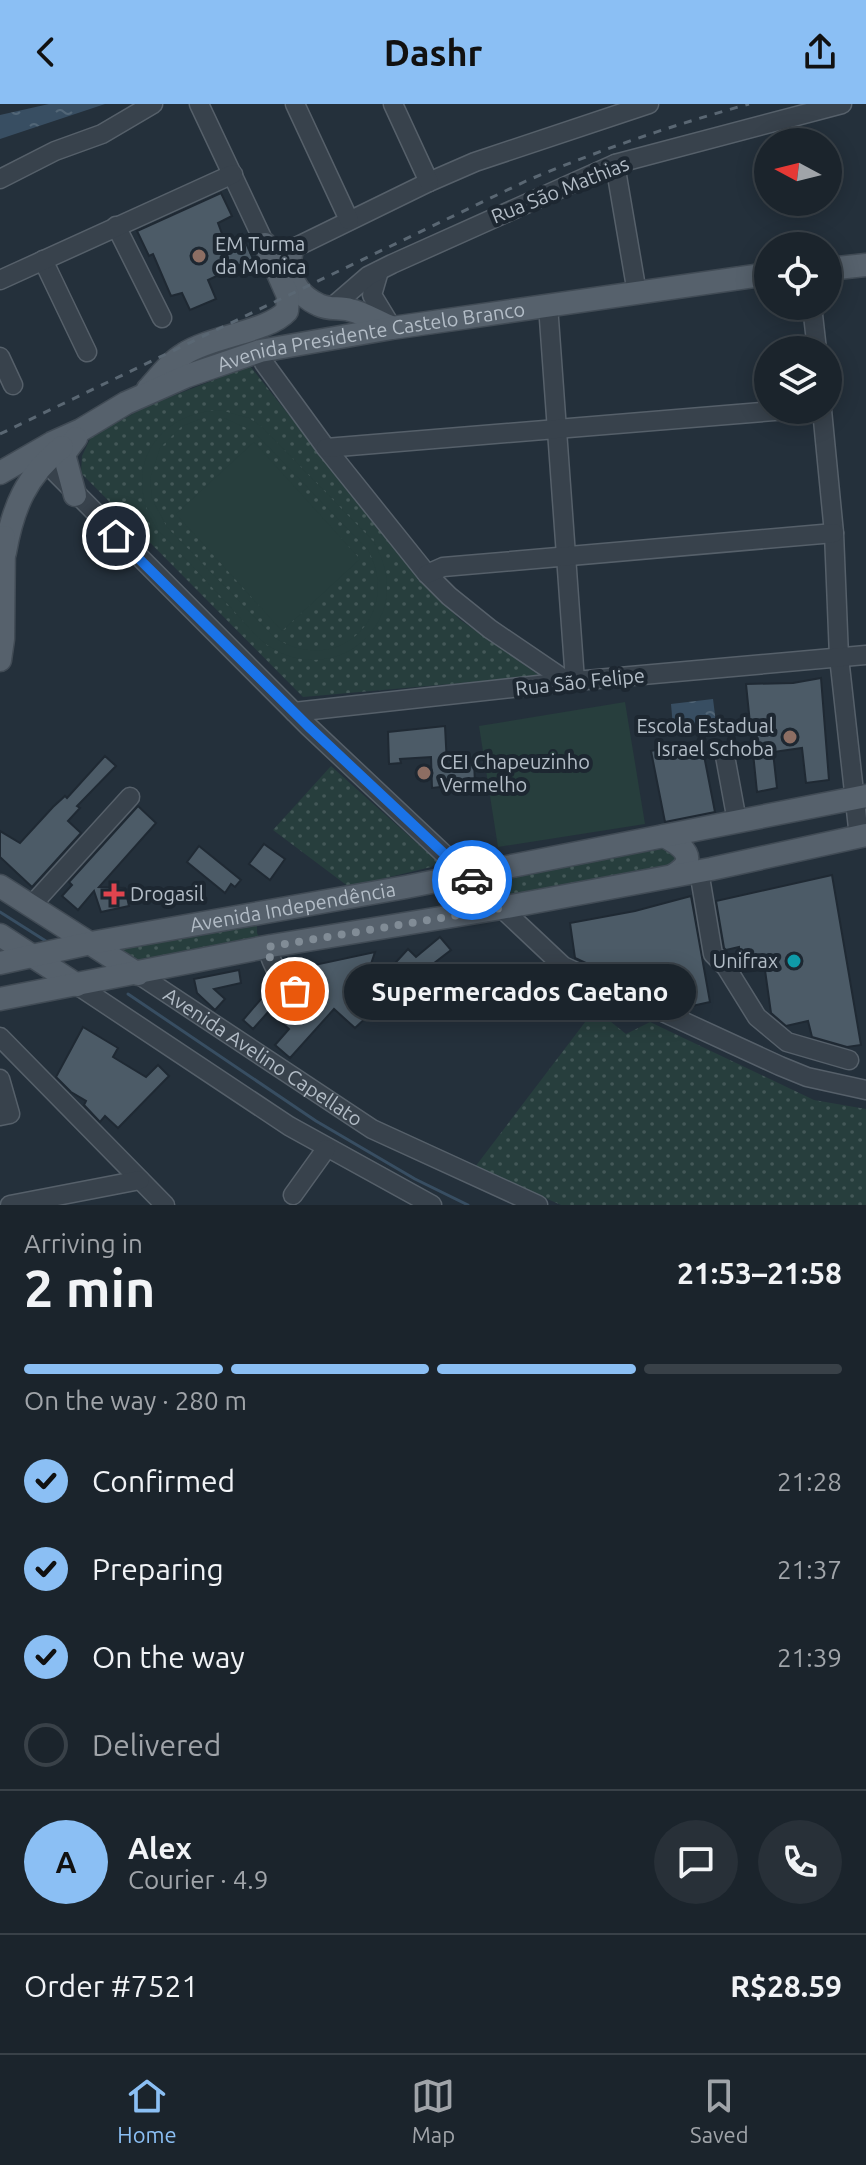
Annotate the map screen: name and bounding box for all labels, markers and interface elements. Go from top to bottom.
icon: back [24,30,68,74]
icon: share [798,30,842,74]
text: Dashr [384,32,482,73]
north arrow [754,128,842,216]
map controls [754,128,842,424]
street label: Rua São Mathias [488,151,632,228]
place label: EM Turma da Monica [215,232,306,278]
button: locate [754,232,842,320]
marker: EM Turma da Monica [190,247,208,265]
street label: Avenida Presidente Castelo Branco [214,297,526,376]
button: layers [754,336,842,424]
pin [82,502,150,570]
icon: home [94,514,138,558]
street label: Rua São Felipe [514,663,646,700]
place label: Escola Estadual Israel Schoba [636,714,774,760]
marker: Escola Estadual Israel Schoba [781,728,799,746]
place label: CEI Chapeuzinho Vermelho [440,750,590,796]
marker: CEI Chapeuzinho Vermelho [415,764,433,782]
courier [432,840,512,920]
icon: car [450,858,494,902]
street label: Avenida Independência [188,877,397,936]
place label: Drogasil [130,882,204,905]
marker: Drogasil [105,885,123,903]
place label: Unifrax [713,949,778,972]
marker: Unifrax [785,952,803,970]
pin [261,957,329,1025]
callout: Supermercados Caetano [343,963,695,1019]
icon: bag [273,969,317,1013]
text: Supermercados Caetano [372,977,668,1006]
street label: Avenida Avelino Capellato [160,982,367,1130]
text: Arriving in [24,1229,143,1258]
text: 21:53–21:58 [677,1256,842,1290]
text: 2 min [24,1259,155,1317]
text: On the way · 280 m [24,1386,247,1415]
icon: check [24,1459,68,1503]
text: Confirmed [92,1464,235,1498]
text: 21:28 [777,1467,842,1496]
icon: check [24,1547,68,1591]
text: Preparing [92,1552,224,1586]
text: 21:37 [777,1555,842,1584]
icon: check [24,1635,68,1679]
text: On the way [92,1640,245,1674]
text: 21:39 [777,1643,842,1672]
text: Delivered [92,1728,221,1762]
button: chat [654,1820,738,1904]
button: phone [758,1820,842,1904]
text: Alex [128,1831,192,1865]
text: A [55,1845,77,1879]
text: Courier · 4.9 [128,1865,268,1894]
text: Order #7521 [24,1969,198,2003]
text: R$28.59 [730,1969,842,2003]
tab: Home [117,2074,177,2147]
tab: Map [411,2074,455,2147]
tab: Saved [690,2074,749,2147]

